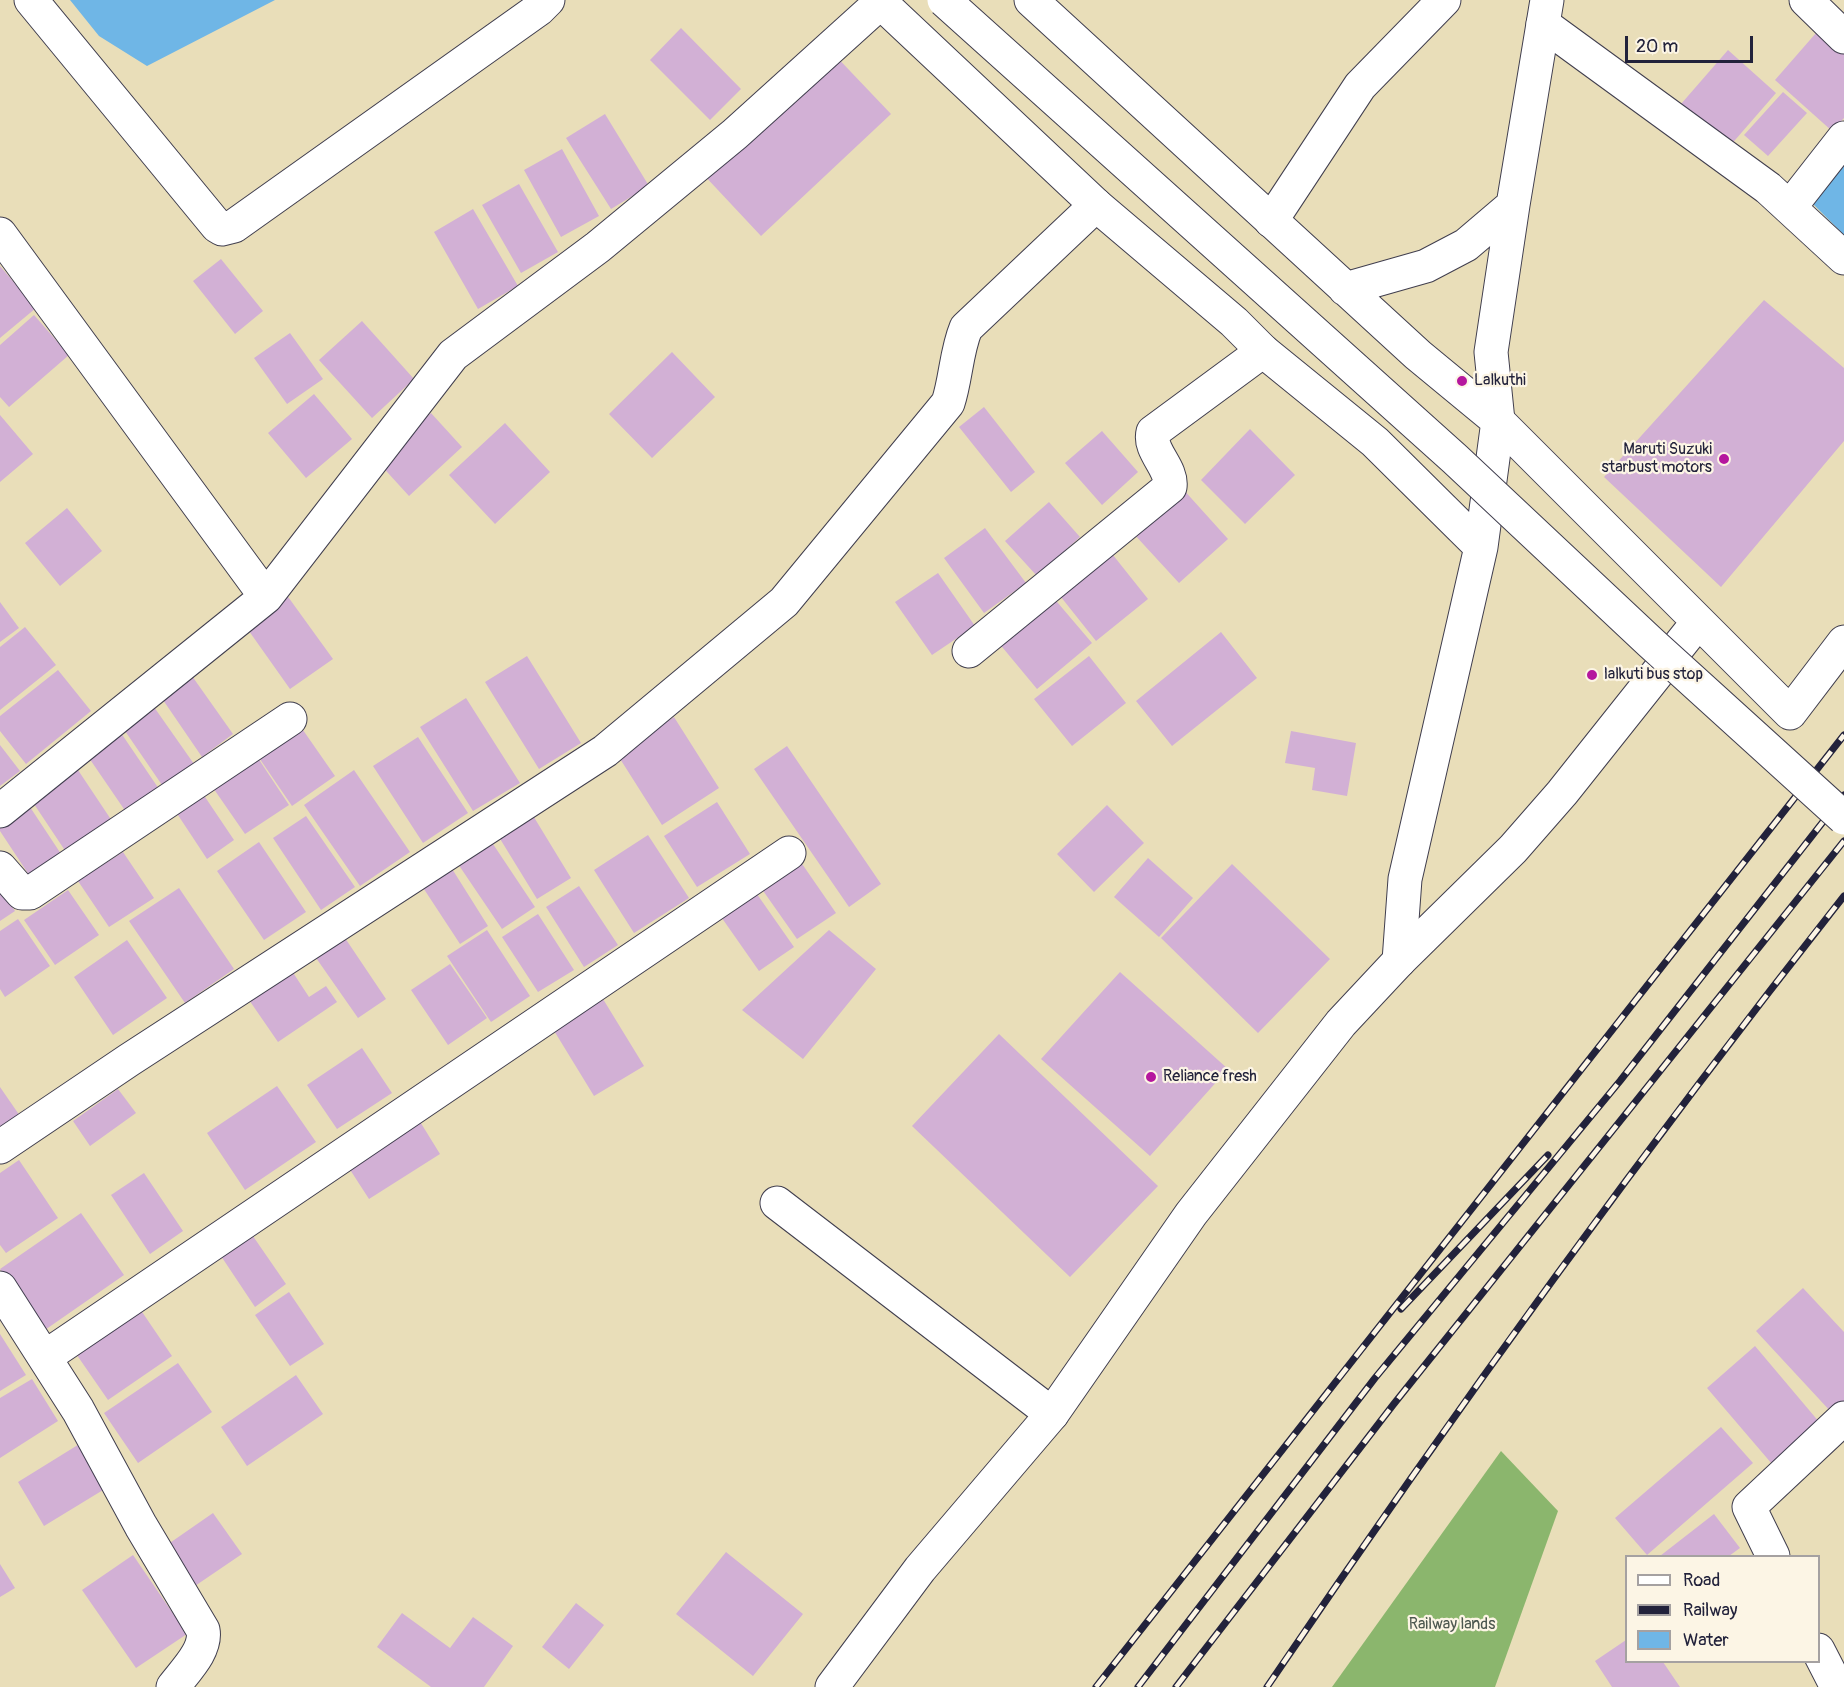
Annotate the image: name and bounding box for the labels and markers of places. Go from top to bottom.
place label: Lalkuthi [1474,371,1526,391]
marker: Lalkuthi [1455,374,1469,388]
place label: Maruti Suzuki starbust motors [1602,440,1712,478]
marker: Maruti Suzuki starbust motors [1717,452,1731,466]
place label: lalkuti bus stop [1604,665,1703,685]
marker: lalkuti bus stop [1585,668,1599,682]
place label: Reliance fresh [1163,1067,1257,1087]
marker: Reliance fresh [1144,1070,1158,1084]

